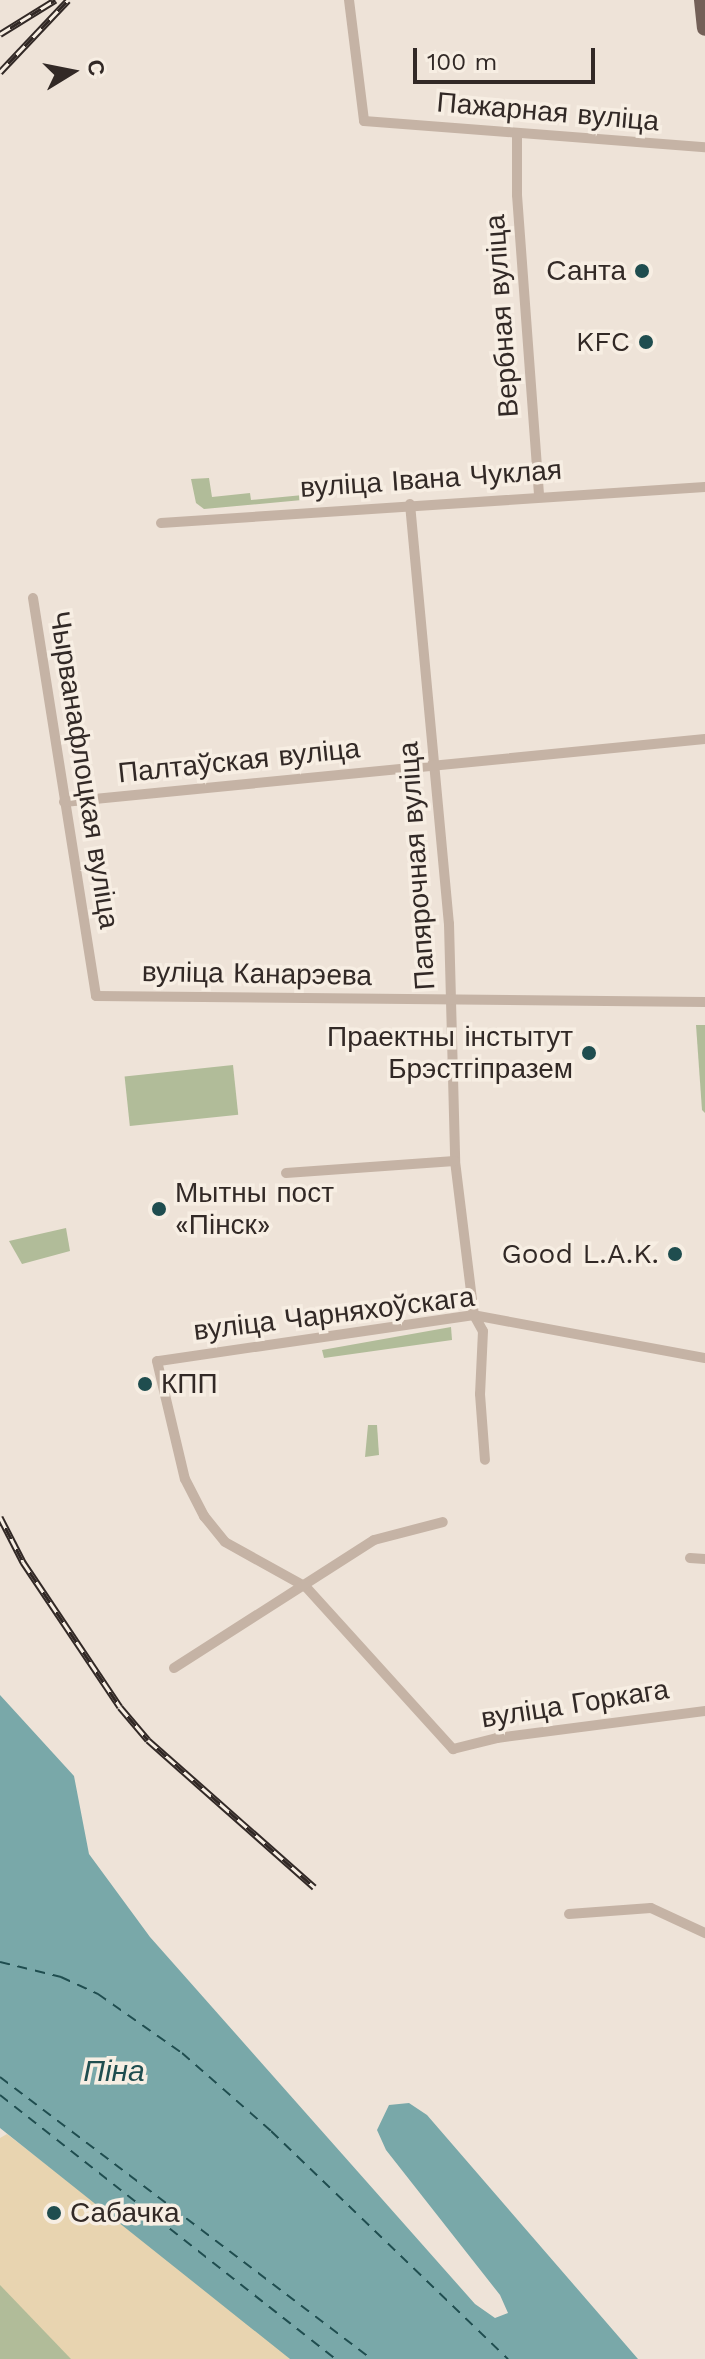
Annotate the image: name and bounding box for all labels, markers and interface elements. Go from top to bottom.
north arrow [32,32,112,112]
scale bar [417,32,599,82]
text: 100 m [427,48,497,76]
text: С [82,58,110,78]
street label: Пажарная вуліца [435,86,661,138]
street label: Вербная вуліца [478,213,526,419]
place label: Санта [546,254,626,288]
marker: Санта [633,262,651,280]
place label: KFC [576,325,630,359]
marker: KFC [637,333,655,351]
street label: вуліца Івана Чуклая [299,453,563,505]
street label: Чырванафлоцкая вуліца [42,609,126,931]
street label: Палтаўская вуліца [116,732,362,790]
street label: Папярочная вуліца [392,741,442,991]
street label: вуліца Канарэева [142,955,372,993]
place label: Праектны інстытут Брэстгіпразем [327,1020,573,1086]
marker: Праектны інстытут Брэстгіпразем [580,1044,598,1062]
place label: Мытны пост «Пінск» [175,1176,334,1242]
marker: Мытны пост «Пінск» [150,1200,168,1218]
place label: Good L.A.K. [502,1237,659,1271]
marker: Good L.A.K. [666,1245,684,1263]
street label: вуліца Чарняхоўскага [192,1280,476,1348]
place label: КПП [161,1367,218,1401]
marker: КПП [136,1375,154,1393]
street label: вуліца Горкага [479,1673,671,1735]
water label: Піна [83,2053,145,2089]
place label: Сабачка [70,2196,179,2230]
marker: Сабачка [45,2204,63,2222]

